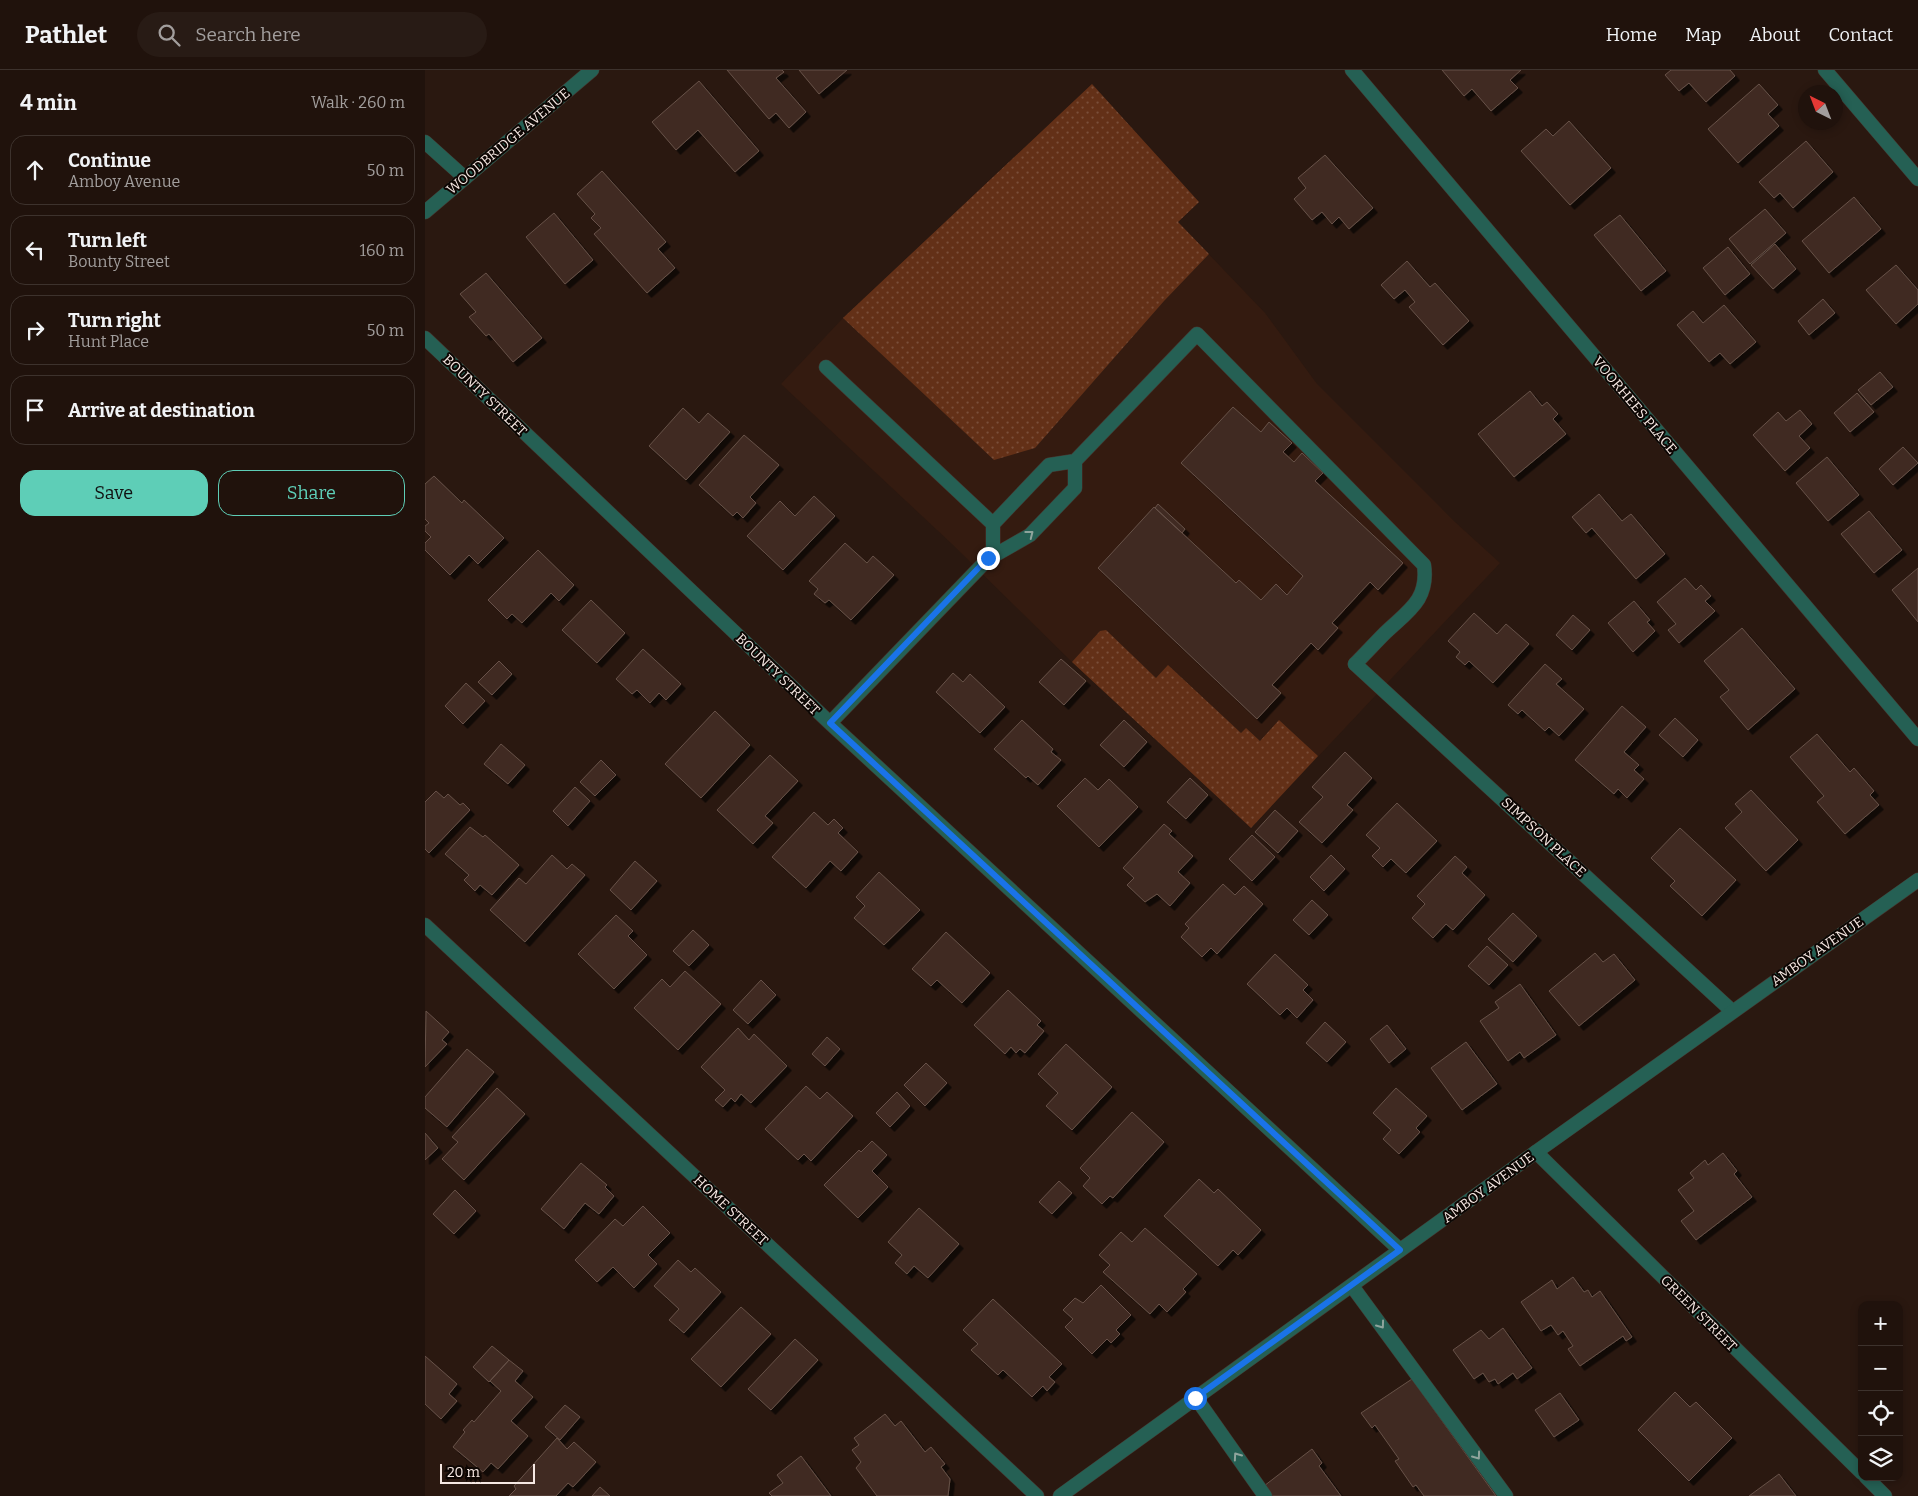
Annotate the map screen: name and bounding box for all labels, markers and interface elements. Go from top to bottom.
search box [137,12,487,57]
text: Pathlet [25,21,107,49]
icon: search [155,21,183,49]
text: Search here [195,23,301,46]
text: Home [1606,24,1657,46]
text: Map [1685,24,1721,46]
text: About [1749,24,1800,46]
text: Contact [1828,24,1893,46]
street label: WOODBRIDGE AVENUE [443,85,574,198]
north arrow [1798,85,1843,130]
text: 4 min [20,90,77,116]
text: Walk · 260 m [311,93,405,112]
text: Continue [68,149,151,172]
icon: ahead [21,156,49,184]
text: 50 m [367,161,404,180]
text: Amboy Avenue [68,172,180,191]
text: Turn left [68,229,147,252]
icon: left [21,236,49,264]
text: 160 m [359,241,404,260]
text: Bounty Street [68,252,170,271]
text: Turn right [68,309,161,332]
icon: right [21,316,49,344]
text: 50 m [367,321,404,340]
text: Hunt Place [68,332,149,351]
street label: BOUNTY STREET [439,351,530,440]
street label: VOORHEES PLACE [1589,353,1680,457]
icon: arrive [21,396,49,424]
text: Arrive at destination [68,399,255,422]
button: Save [20,470,208,516]
button: Share [218,470,405,516]
one-way arrow [1024,531,1033,540]
route end [977,547,1000,570]
street label: BOUNTY STREET [732,630,823,719]
street label: SIMPSON PLACE [1498,794,1589,881]
street label: AMBOY AVENUE [1768,913,1867,990]
street label: AMBOY AVENUE [1439,1148,1537,1226]
street label: HOME STREET [690,1172,771,1249]
street label: GREEN STREET [1657,1272,1740,1355]
map controls [1858,1301,1903,1481]
button: + [1858,1301,1903,1346]
one-way arrow [1375,1319,1384,1329]
button: − [1858,1346,1903,1391]
route start [1184,1387,1207,1410]
button: locate [1858,1391,1903,1436]
button: layers [1858,1436,1903,1481]
one-way arrow [1471,1450,1479,1459]
one-way arrow [1234,1452,1243,1462]
scale bar [440,1461,535,1484]
text: 20 m [447,1464,480,1481]

